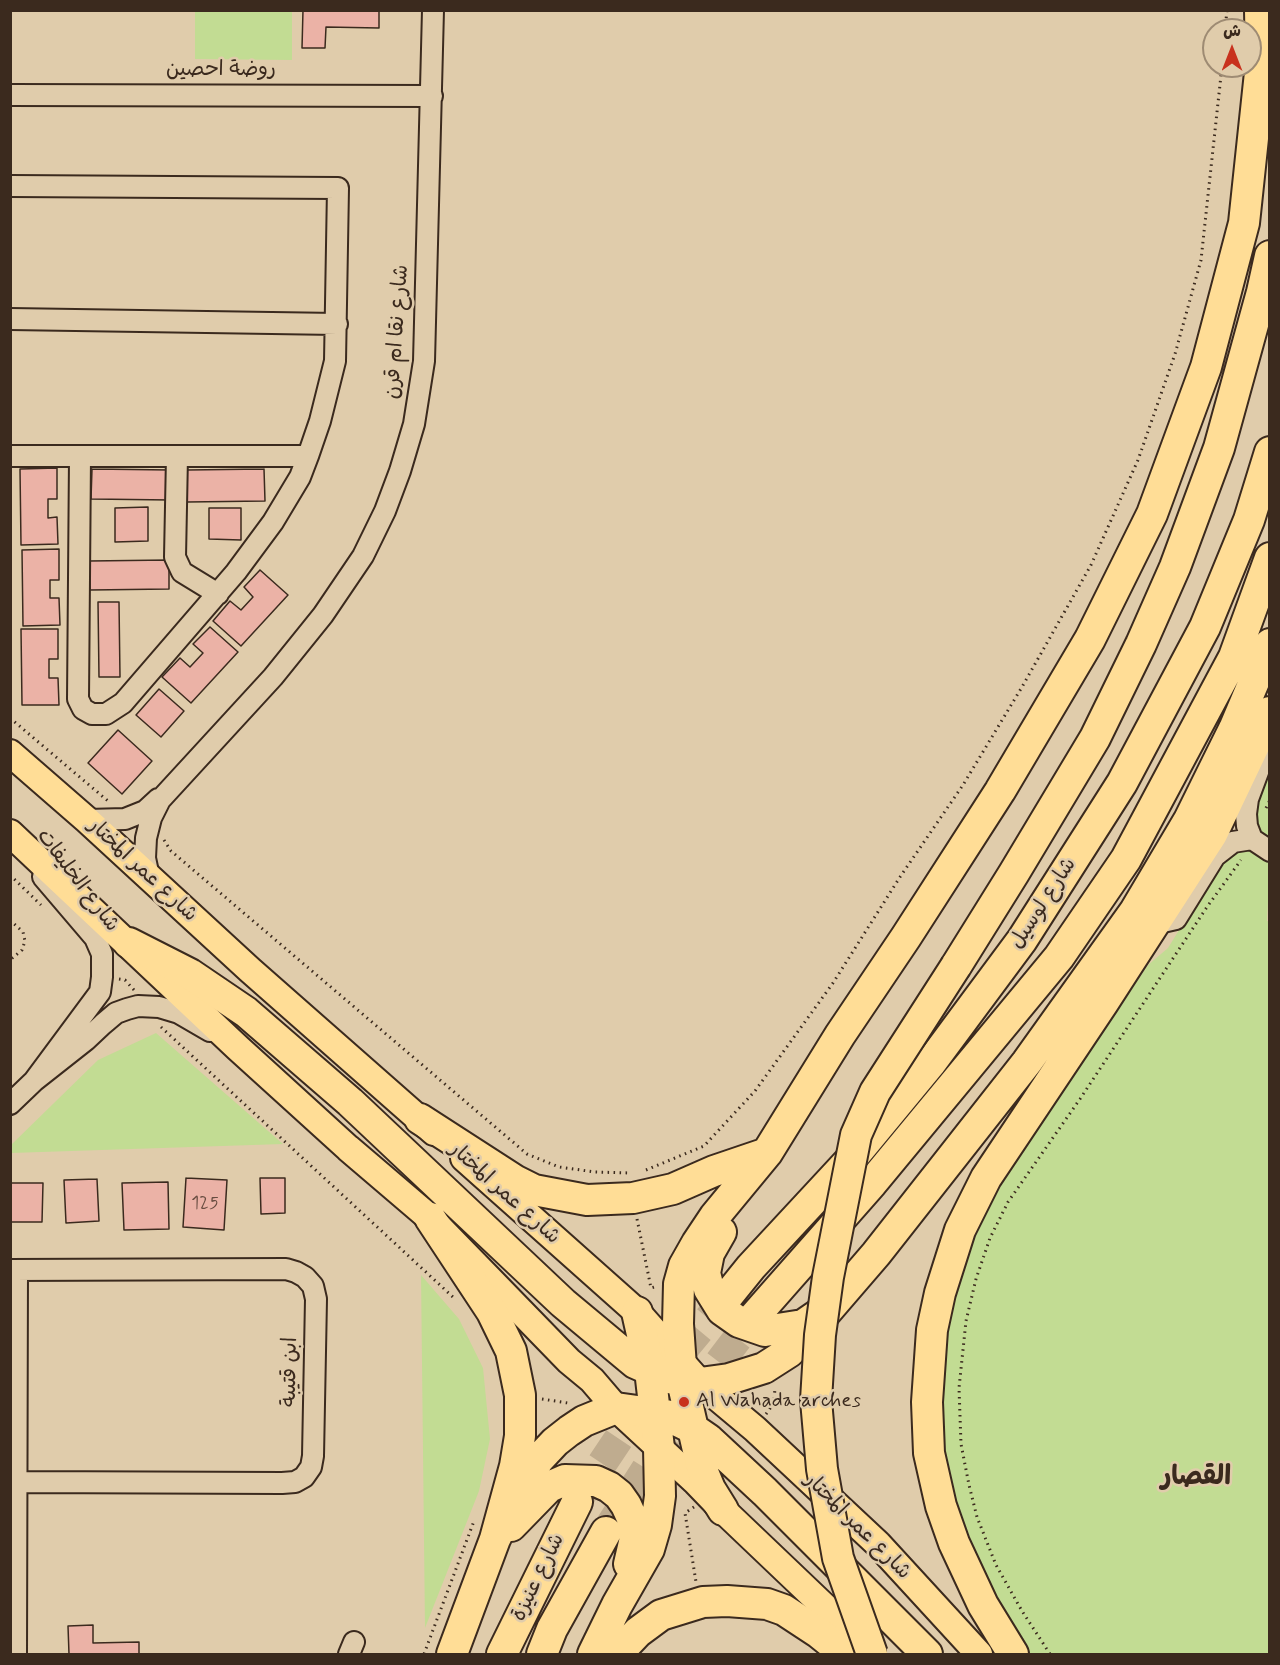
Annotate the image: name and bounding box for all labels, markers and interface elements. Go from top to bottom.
north arrow [1202,18,1262,78]
text: ش [1223,21,1241,42]
street label: روضة احصين [166,58,276,84]
street label: شارع نقا ام قرن [381,264,415,400]
street label: شارع عمر المختار [82,814,202,928]
street label: شارع الخليفات [30,825,124,937]
street label: شارع لوسيل [1005,854,1083,954]
street label: شارع عمر المختار [443,1138,565,1250]
house number: 125 [191,1193,219,1215]
street label: ابن قتيبة [278,1337,304,1407]
place label: Al Wahada arches [696,1389,861,1415]
marker: Al Wahada arches [677,1395,691,1409]
district label: القصار [1161,1462,1231,1494]
street label: شارع عمر المختار [798,1468,916,1586]
street label: شارع عنيزة [507,1530,571,1626]

